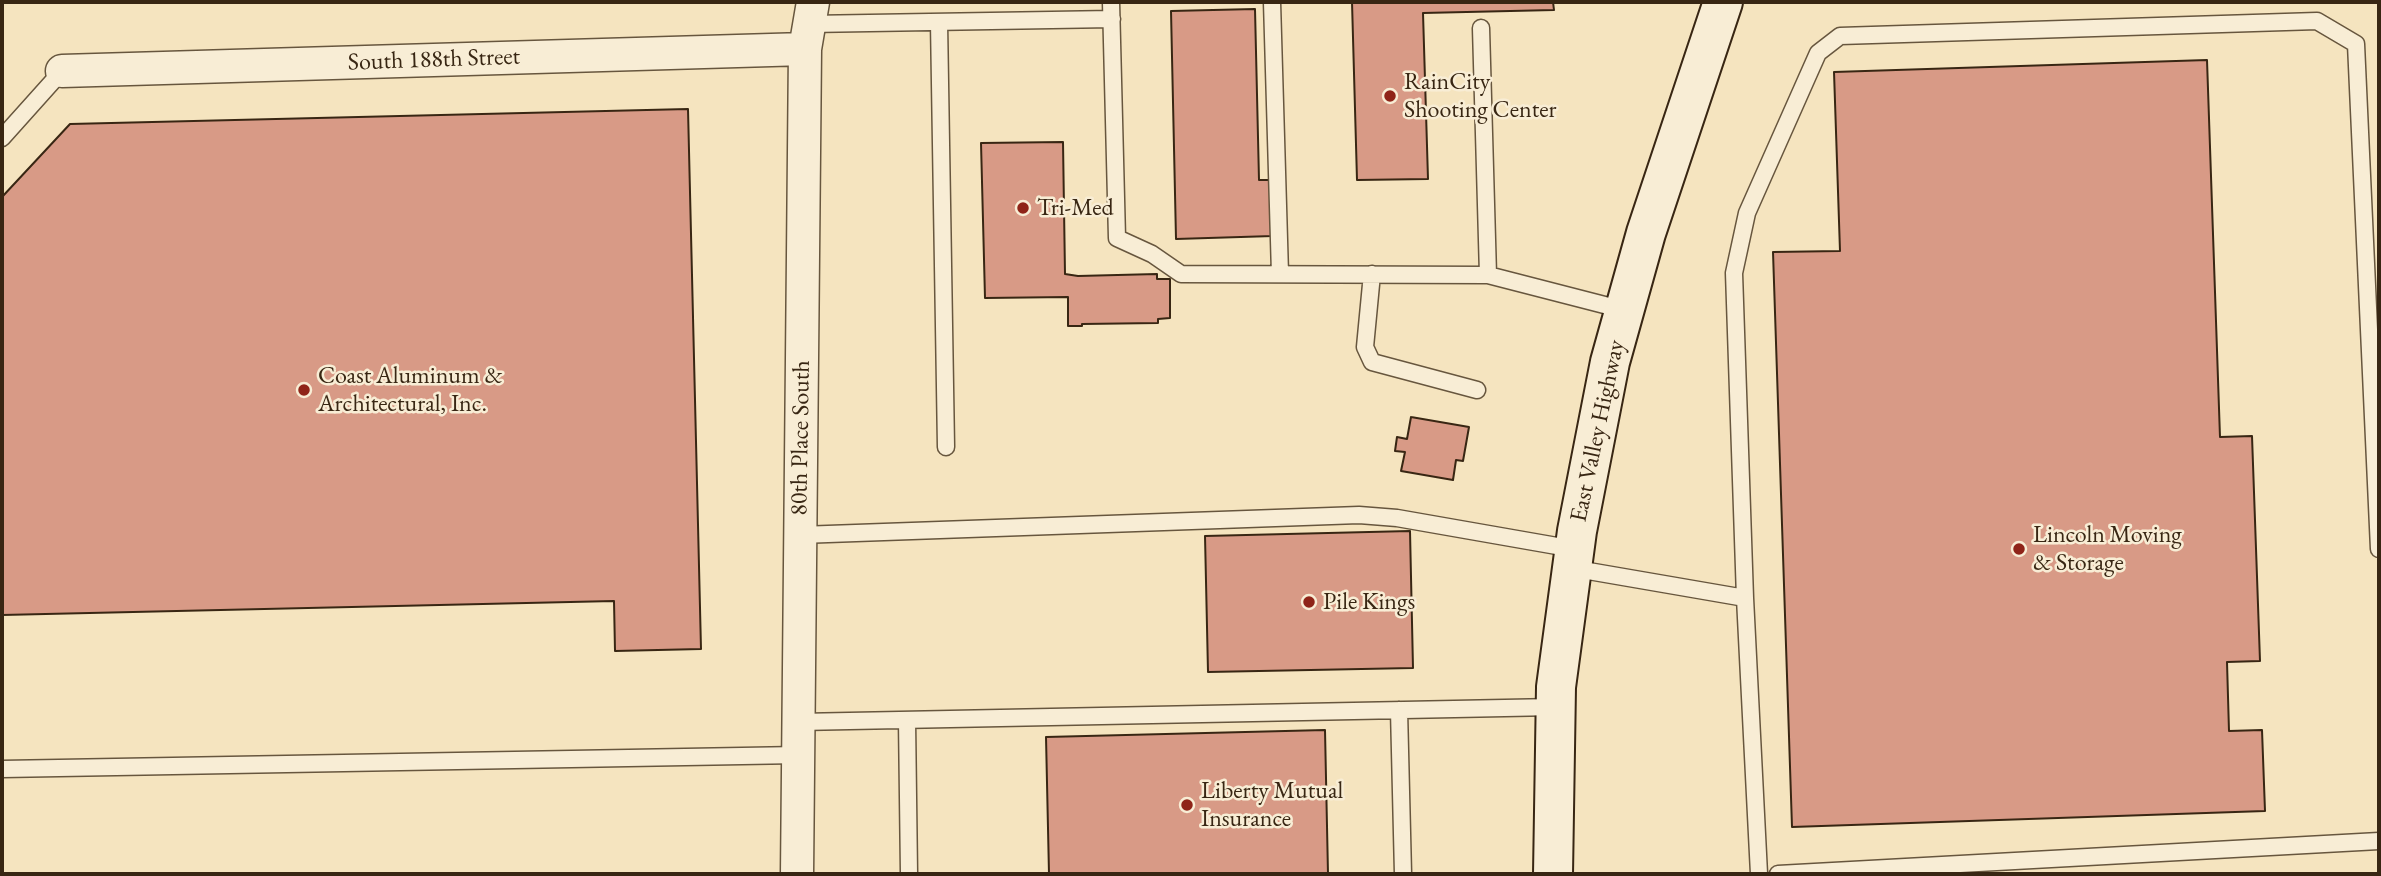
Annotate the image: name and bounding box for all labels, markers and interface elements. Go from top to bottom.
street label: South 188th Street [347,43,521,77]
place label: RainCity Shooting Center [1404,68,1557,124]
marker: RainCity Shooting Center [1382,88,1398,104]
place label: Tri-Med [1037,194,1114,222]
marker: Tri-Med [1015,200,1031,216]
street label: East Valley Highway [1565,337,1631,525]
street label: 80th Place South [785,360,817,516]
place label: Coast Aluminum & Architectural, Inc. [318,362,503,418]
marker: Coast Aluminum & Architectural, Inc. [296,382,312,398]
place label: Lincoln Moving & Storage [2033,521,2182,577]
marker: Lincoln Moving & Storage [2011,541,2027,557]
place label: Pile Kings [1323,588,1415,616]
marker: Pile Kings [1301,594,1317,610]
place label: Liberty Mutual Insurance [1201,777,1343,833]
marker: Liberty Mutual Insurance [1179,797,1195,813]

